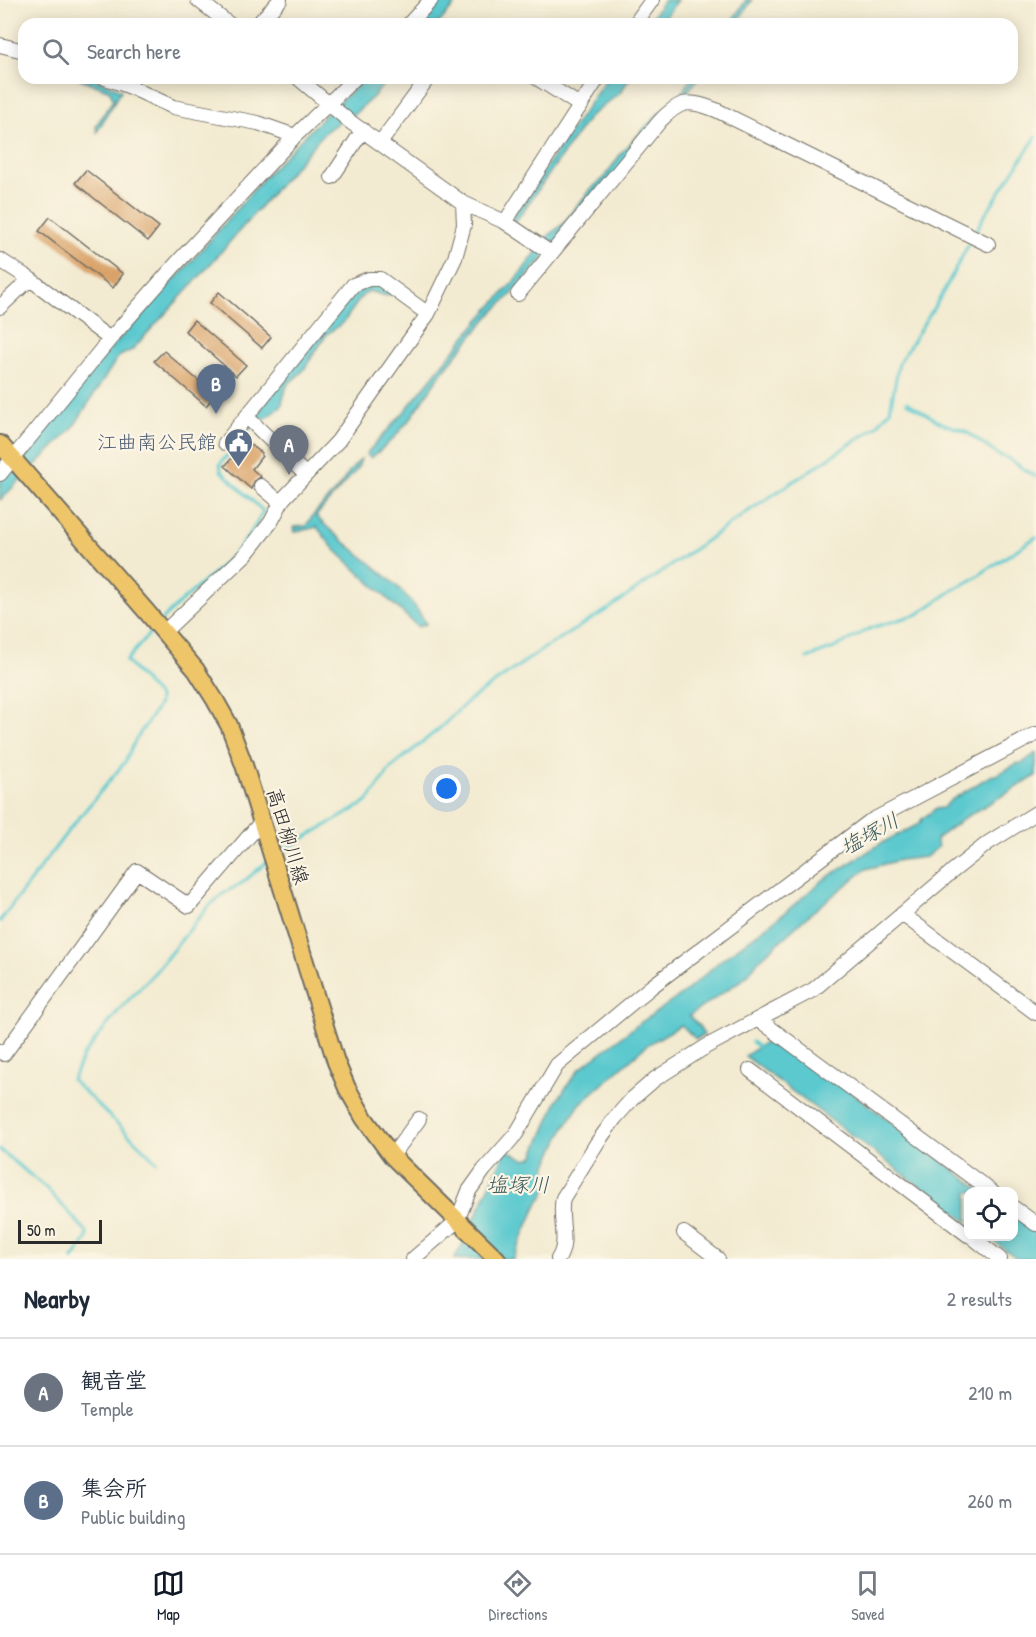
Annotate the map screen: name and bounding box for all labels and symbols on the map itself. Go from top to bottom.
pin: B [196,364,236,414]
public building icon: 江曲南公民館 [222,426,254,468]
pin: A [270,426,308,475]
place label: 江曲南公民館 [97,428,217,455]
your location [432,774,461,803]
street label: 高田柳川線 [261,784,316,888]
water label: 塩塚川 [835,806,904,862]
water label: 塩塚川 [487,1170,550,1199]
scale bar [18,1217,102,1244]

